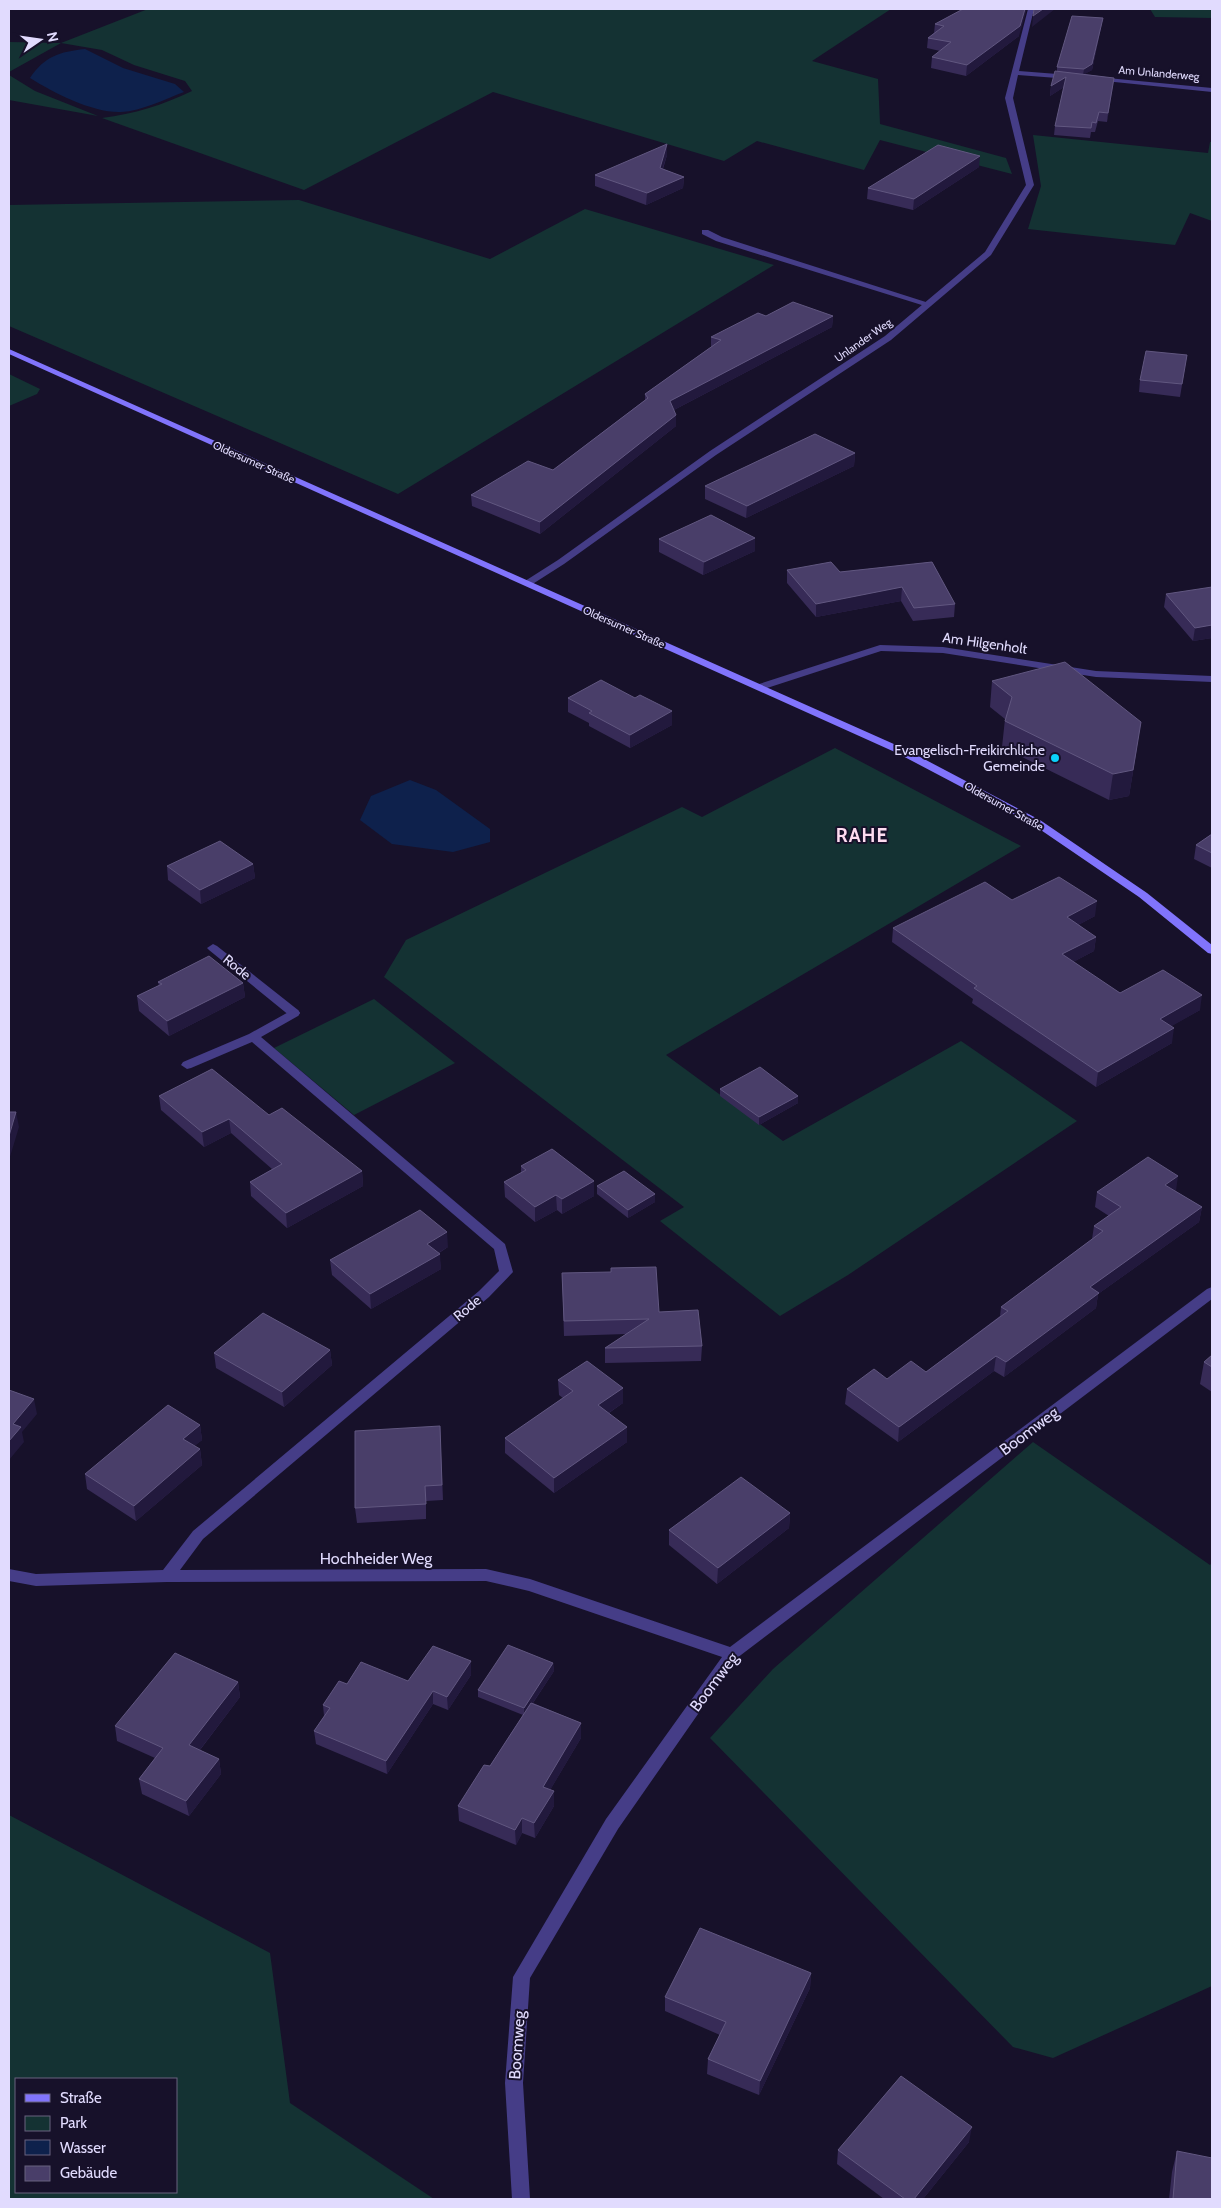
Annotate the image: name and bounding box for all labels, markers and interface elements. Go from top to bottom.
north arrow [15,15,65,65]
text: N [43,30,63,44]
street label: Am Unlanderweg [1118,62,1201,84]
street label: Unlander Weg [832,315,895,365]
street label: Oldersumer Straße [211,438,298,486]
street label: Oldersumer Straße [581,603,668,651]
street label: Am Hilgenholt [942,628,1029,658]
place label: Evangelisch-Freikirchliche Gemeinde [894,741,1045,775]
marker: Evangelisch-Freikirchliche Gemeinde [1049,752,1061,764]
street label: Oldersumer Straße [962,778,1046,834]
district label: RAHE [836,824,888,847]
street label: Rode [219,950,255,984]
street label: Rode [449,1291,485,1325]
street label: Boomweg [996,1402,1063,1459]
street label: Hochheider Weg [320,1549,433,1568]
street label: Boomweg [686,1648,743,1715]
street label: Boomweg [505,2009,529,2080]
legend [15,2078,178,2193]
text: Straße [60,2089,102,2107]
text: Park [60,2114,87,2132]
text: Wasser [60,2139,106,2157]
text: Gebäude [60,2164,117,2182]

